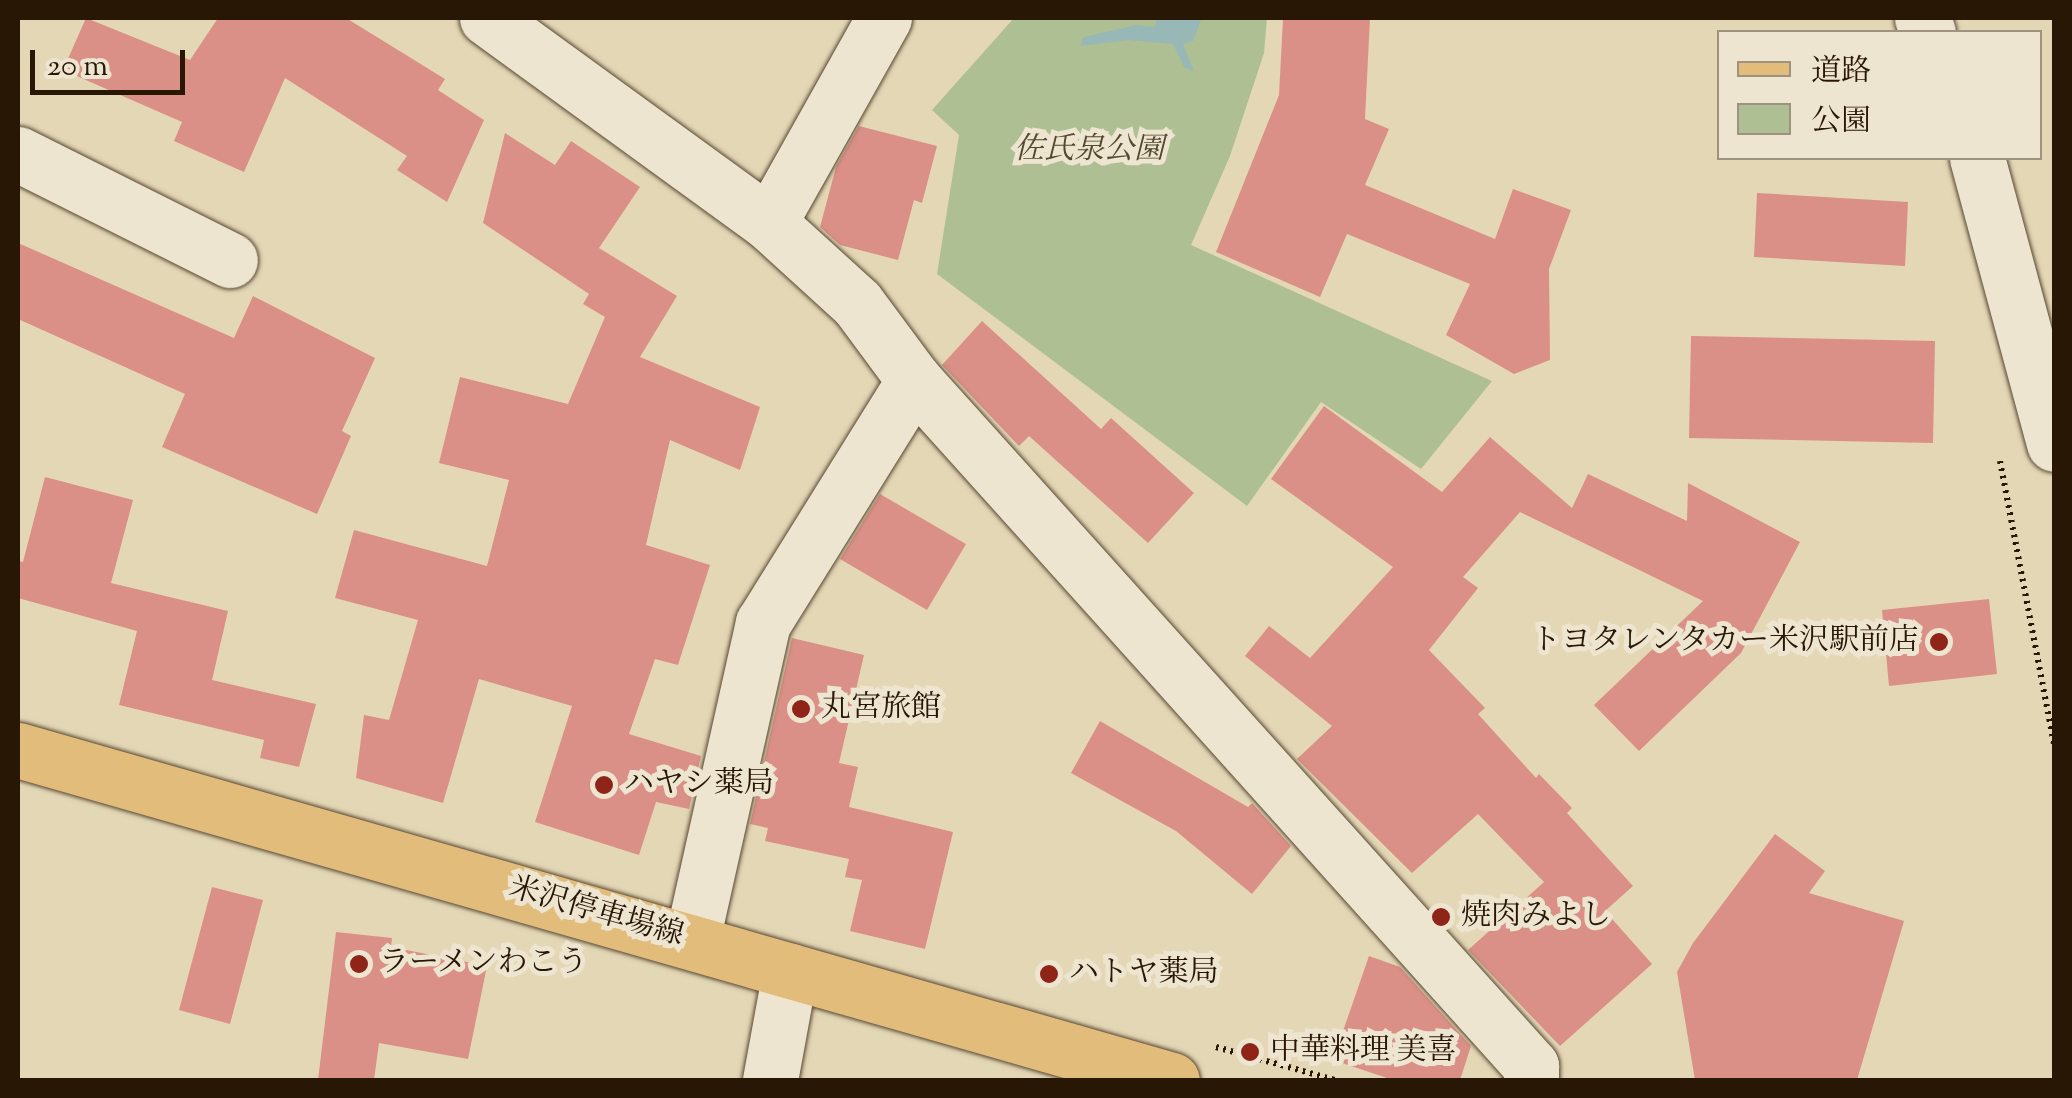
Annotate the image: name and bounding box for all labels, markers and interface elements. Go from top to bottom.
scale bar [35,30,190,92]
legend [1717,30,2042,160]
text: 20 m [47,46,108,89]
text: 道路 [1811,51,1871,94]
text: 公園 [1811,101,1871,144]
park label: 佐氏泉公園 [1014,133,1164,169]
place label: トヨタレンタカー米沢駅前店 [1529,624,1919,660]
marker: トヨタレンタカー米沢駅前店 [1928,631,1950,653]
place label: 丸宮旅館 [821,691,941,727]
marker: 丸宮旅館 [790,698,812,720]
place label: ハヤシ薬局 [624,767,774,803]
marker: ハヤシ薬局 [593,774,615,796]
street label: 米沢停車場線 [505,871,687,955]
place label: 焼肉みよし [1461,899,1611,935]
marker: 焼肉みよし [1430,906,1452,928]
place label: ラーメンわこう [379,946,589,982]
marker: ラーメンわこう [348,953,370,975]
place label: ハトヤ薬局 [1069,956,1219,992]
marker: ハトヤ薬局 [1038,963,1060,985]
place label: 中華料理 美喜 [1270,1034,1456,1070]
marker: 中華料理 美喜 [1239,1041,1261,1063]

